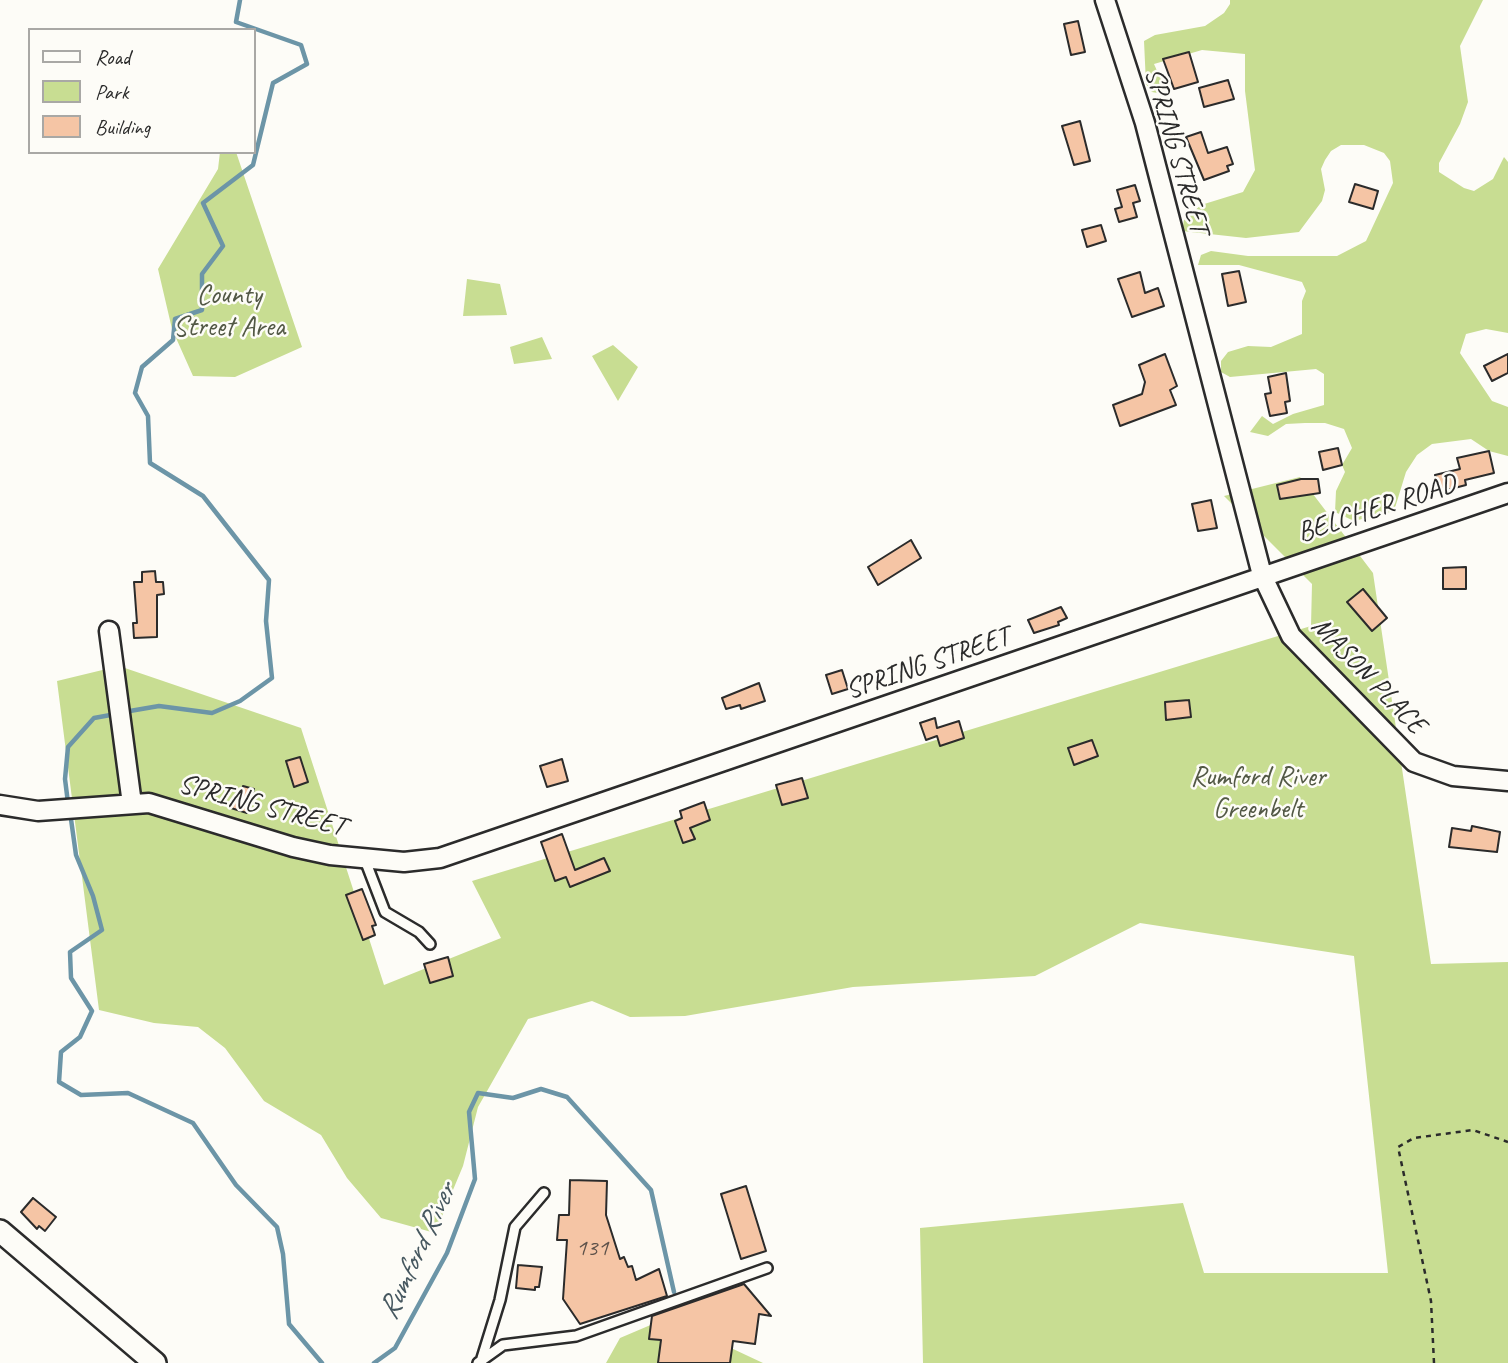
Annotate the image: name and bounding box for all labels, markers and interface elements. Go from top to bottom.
legend [28,28,256,154]
text: Road [95,44,130,70]
street label: SPRING STREET [1136,64,1216,238]
text: Park [95,79,128,105]
text: Building [95,114,150,140]
park label: County Street Area [173,279,285,345]
street label: BELCHER ROAD [1293,468,1461,550]
street label: MASON PLACE [1304,610,1432,742]
street label: SPRING STREET [841,620,1015,708]
park label: Rumford River Greenbelt [1190,761,1326,827]
street label: SPRING STREET [175,768,349,844]
water label: Rumford River [371,1179,465,1325]
house number: 131 [576,1235,608,1263]

